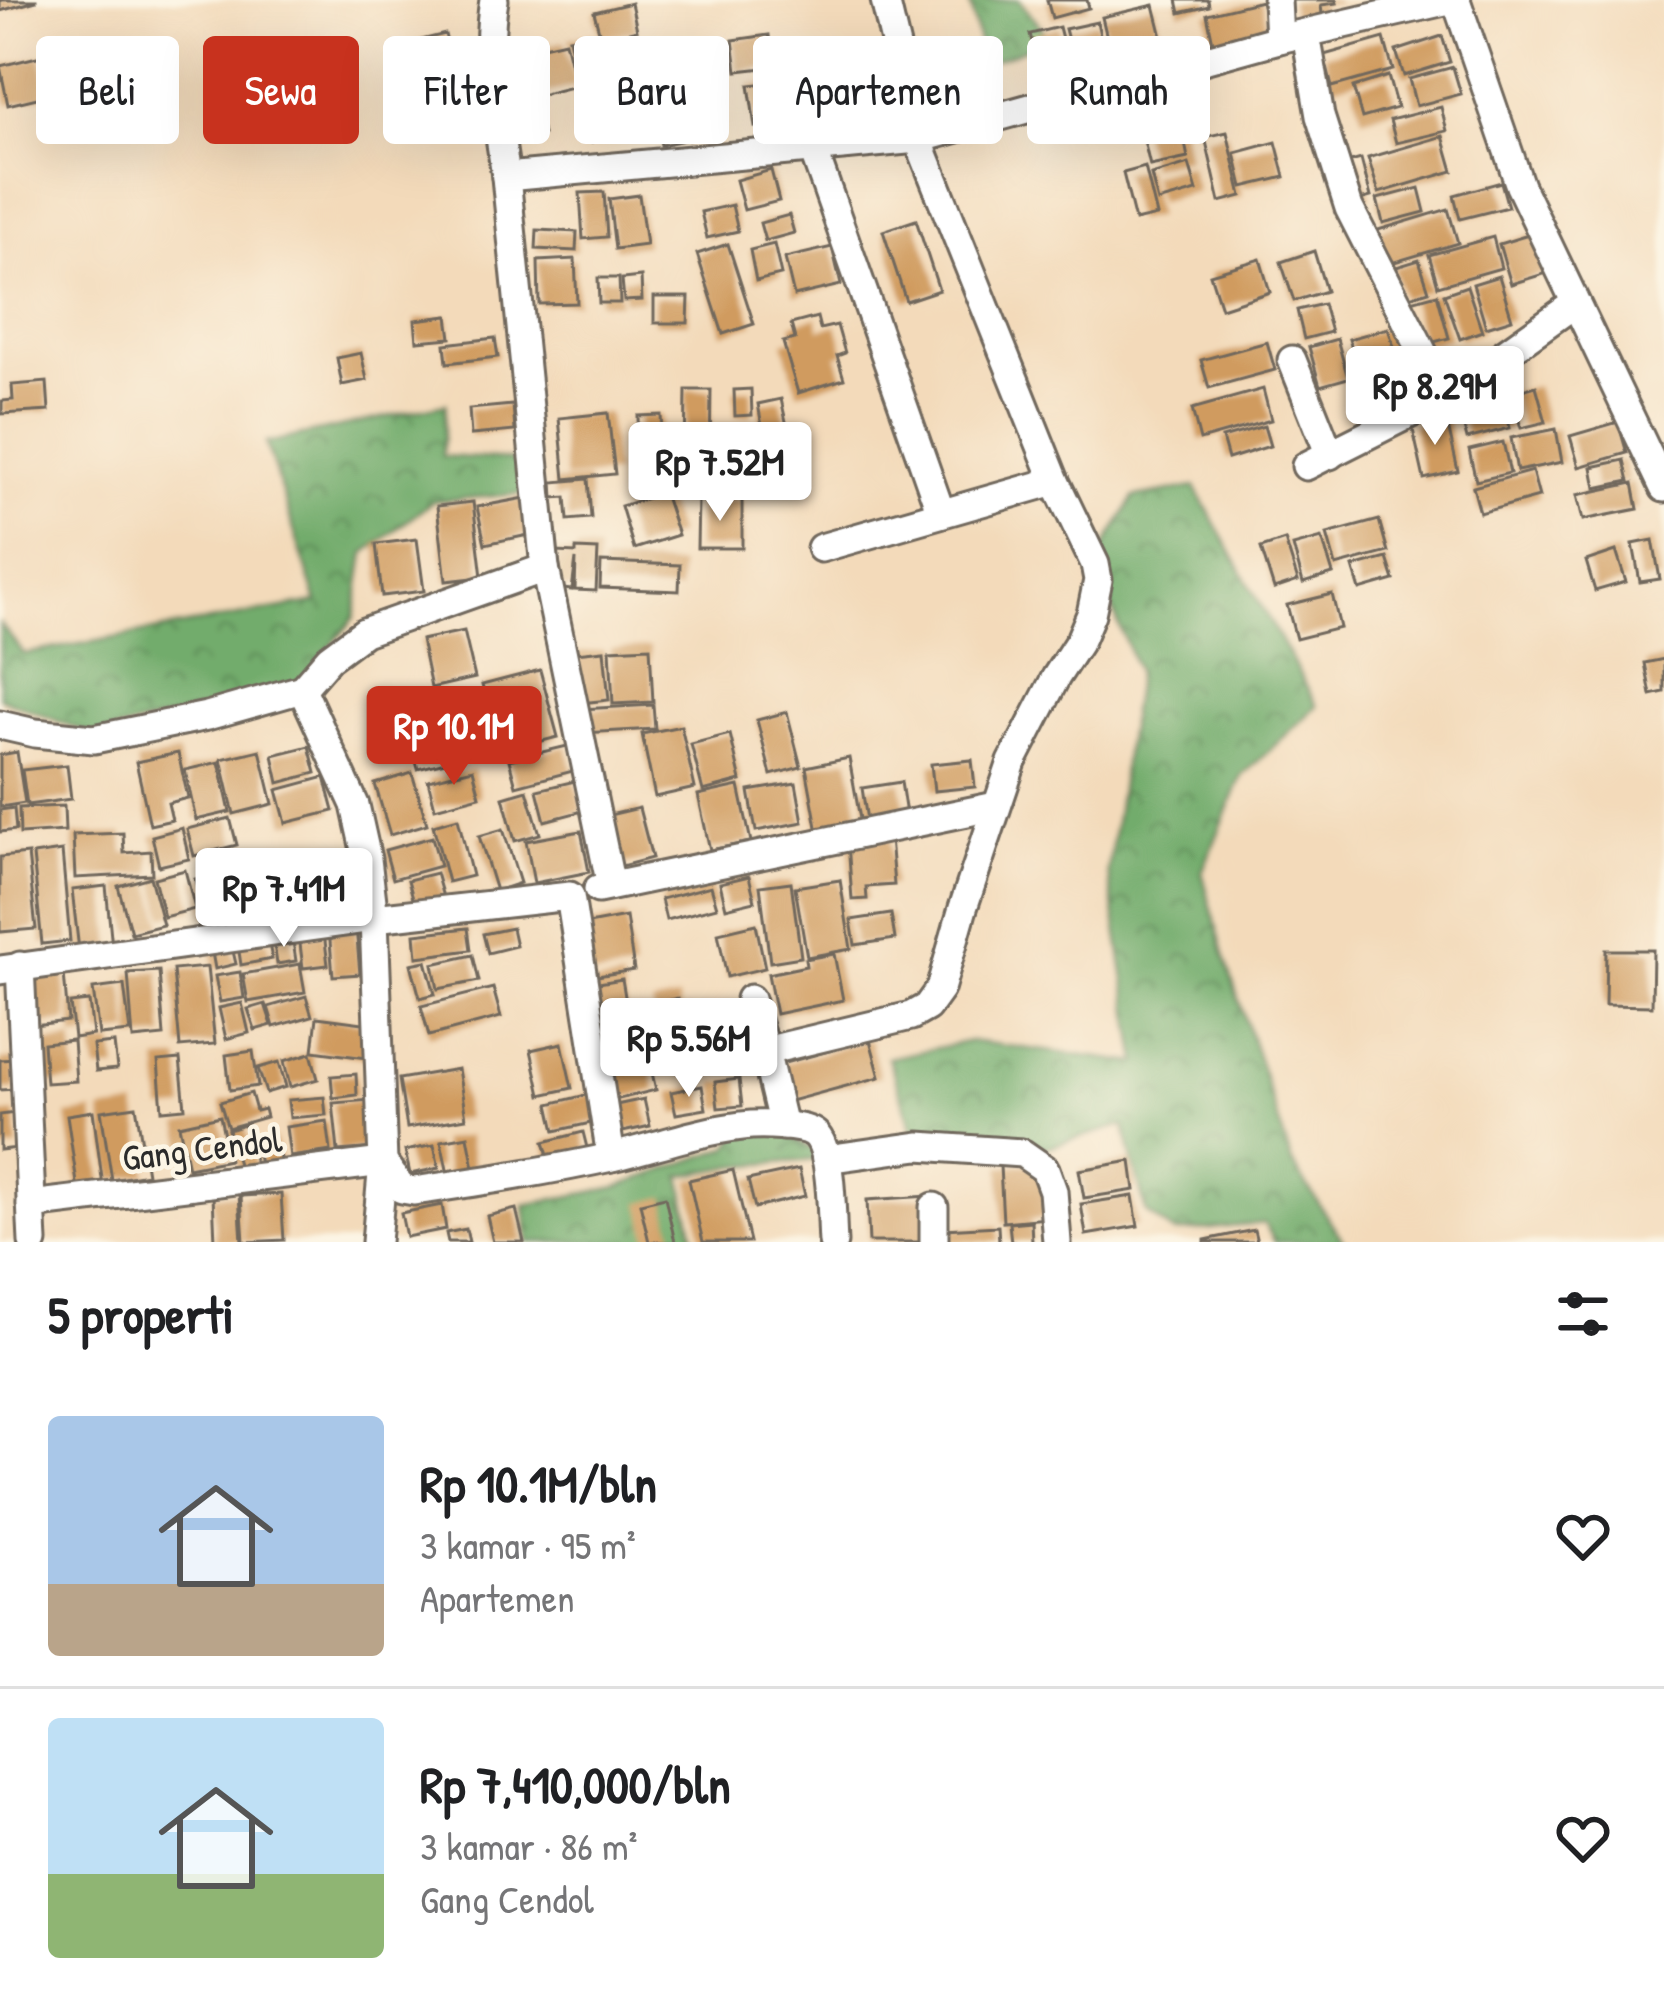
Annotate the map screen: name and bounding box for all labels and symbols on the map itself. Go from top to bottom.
pin: Rp 8.29M [1311,346,1559,448]
pin: Rp 7.52M [596,422,844,524]
pin: Rp 10.1M [330,686,578,788]
pin: Rp 7.41M [160,848,408,950]
pin: Rp 5.56M [565,998,813,1100]
street label: Gang Cendol [119,1113,285,1182]

